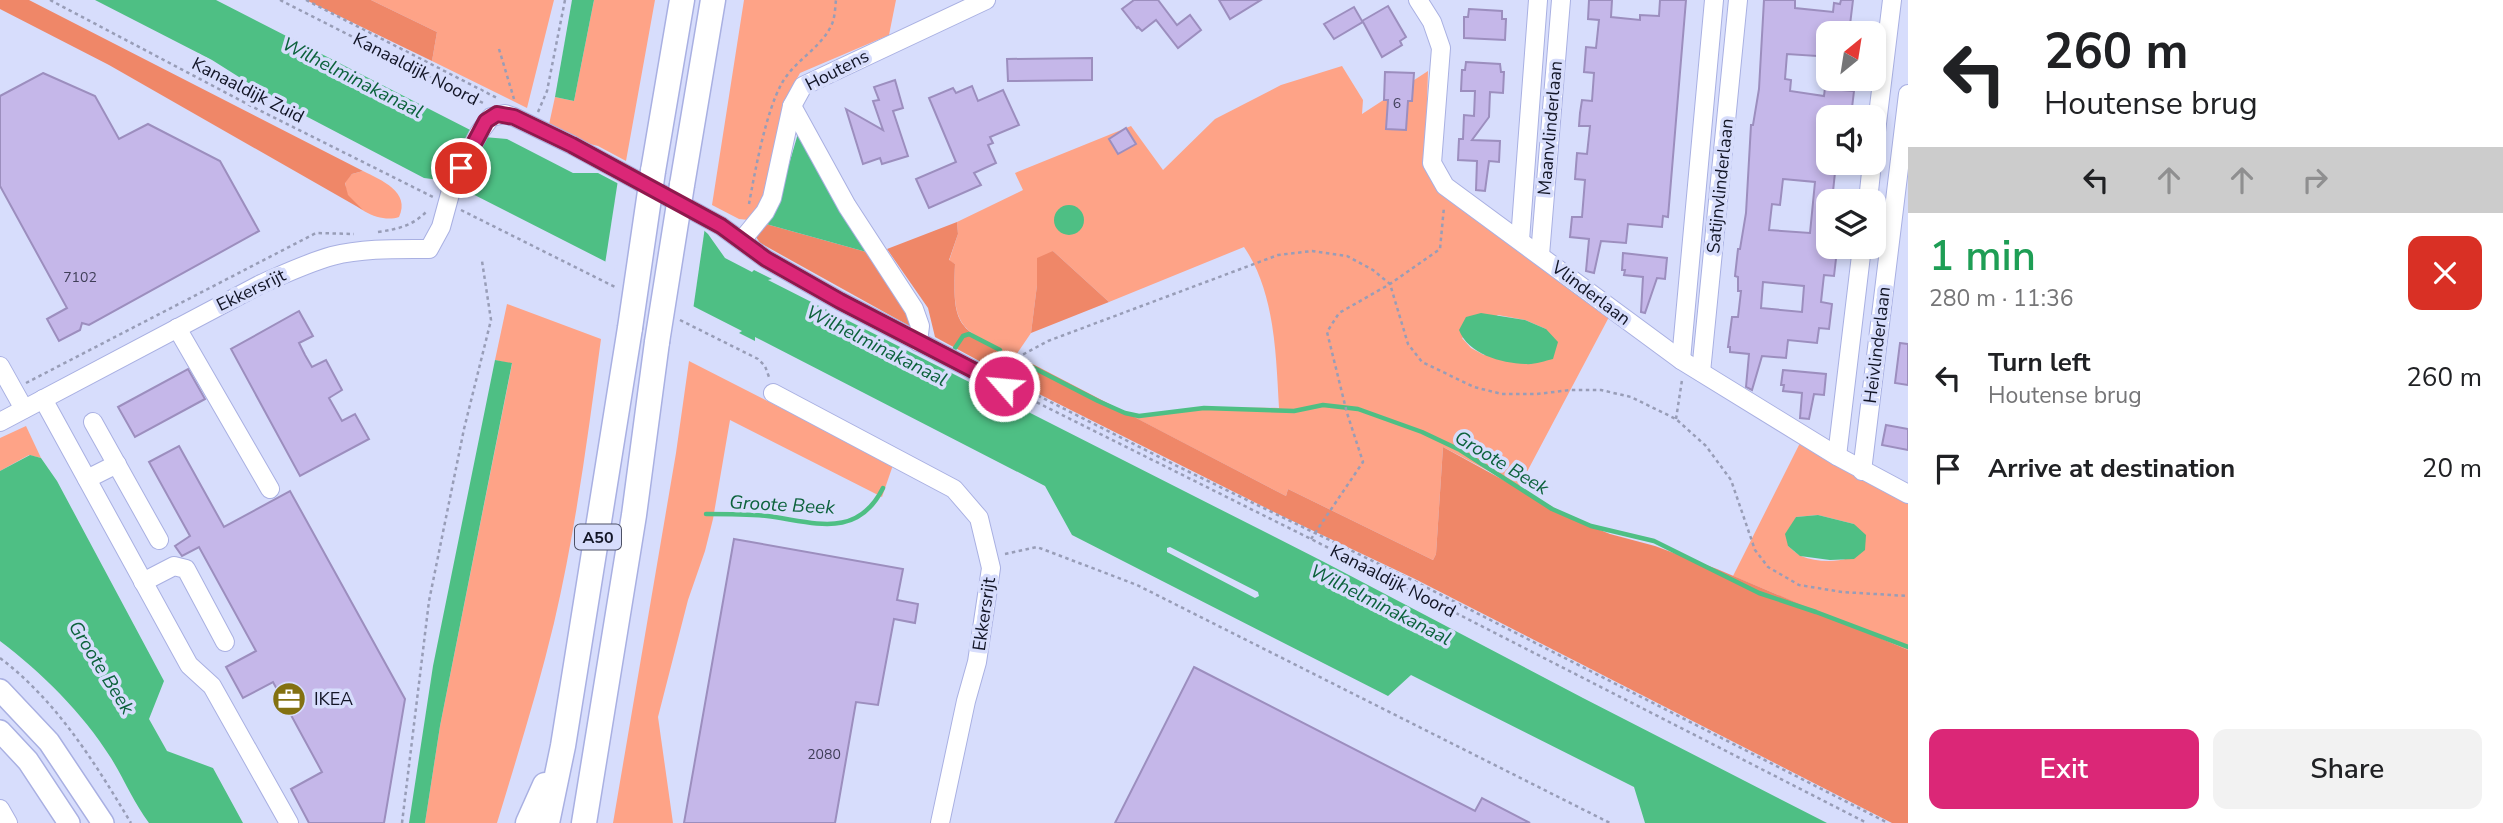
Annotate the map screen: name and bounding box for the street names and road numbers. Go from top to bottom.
street label: Kanaaldijk Noord [349,27,483,111]
street label: Houtens [801,44,873,96]
street label: Kanaaldijk Zuid [188,51,308,129]
street label: Maanvlinderlaan [1532,60,1568,196]
street label: Satijnvlinderlaan [1701,117,1739,255]
street label: Vlinderlaan [1546,255,1635,331]
street label: Ekkersrijt [212,263,290,317]
street label: Heivlinderlaan [1858,285,1896,405]
road number: A50 [575,524,621,550]
street label: Kanaaldijk Noord [1326,539,1460,623]
street label: Ekkersrijt [967,575,1001,652]

